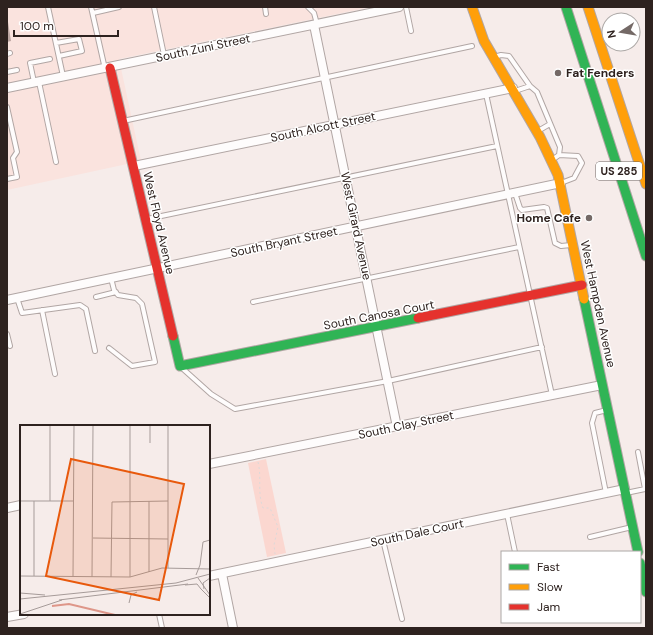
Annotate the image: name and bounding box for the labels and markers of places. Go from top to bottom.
place label: Fat Fenders [566,65,635,81]
marker: Fat Fenders [553,68,563,78]
place label: Home Cafe [516,210,581,226]
marker: Home Cafe [584,213,594,223]

